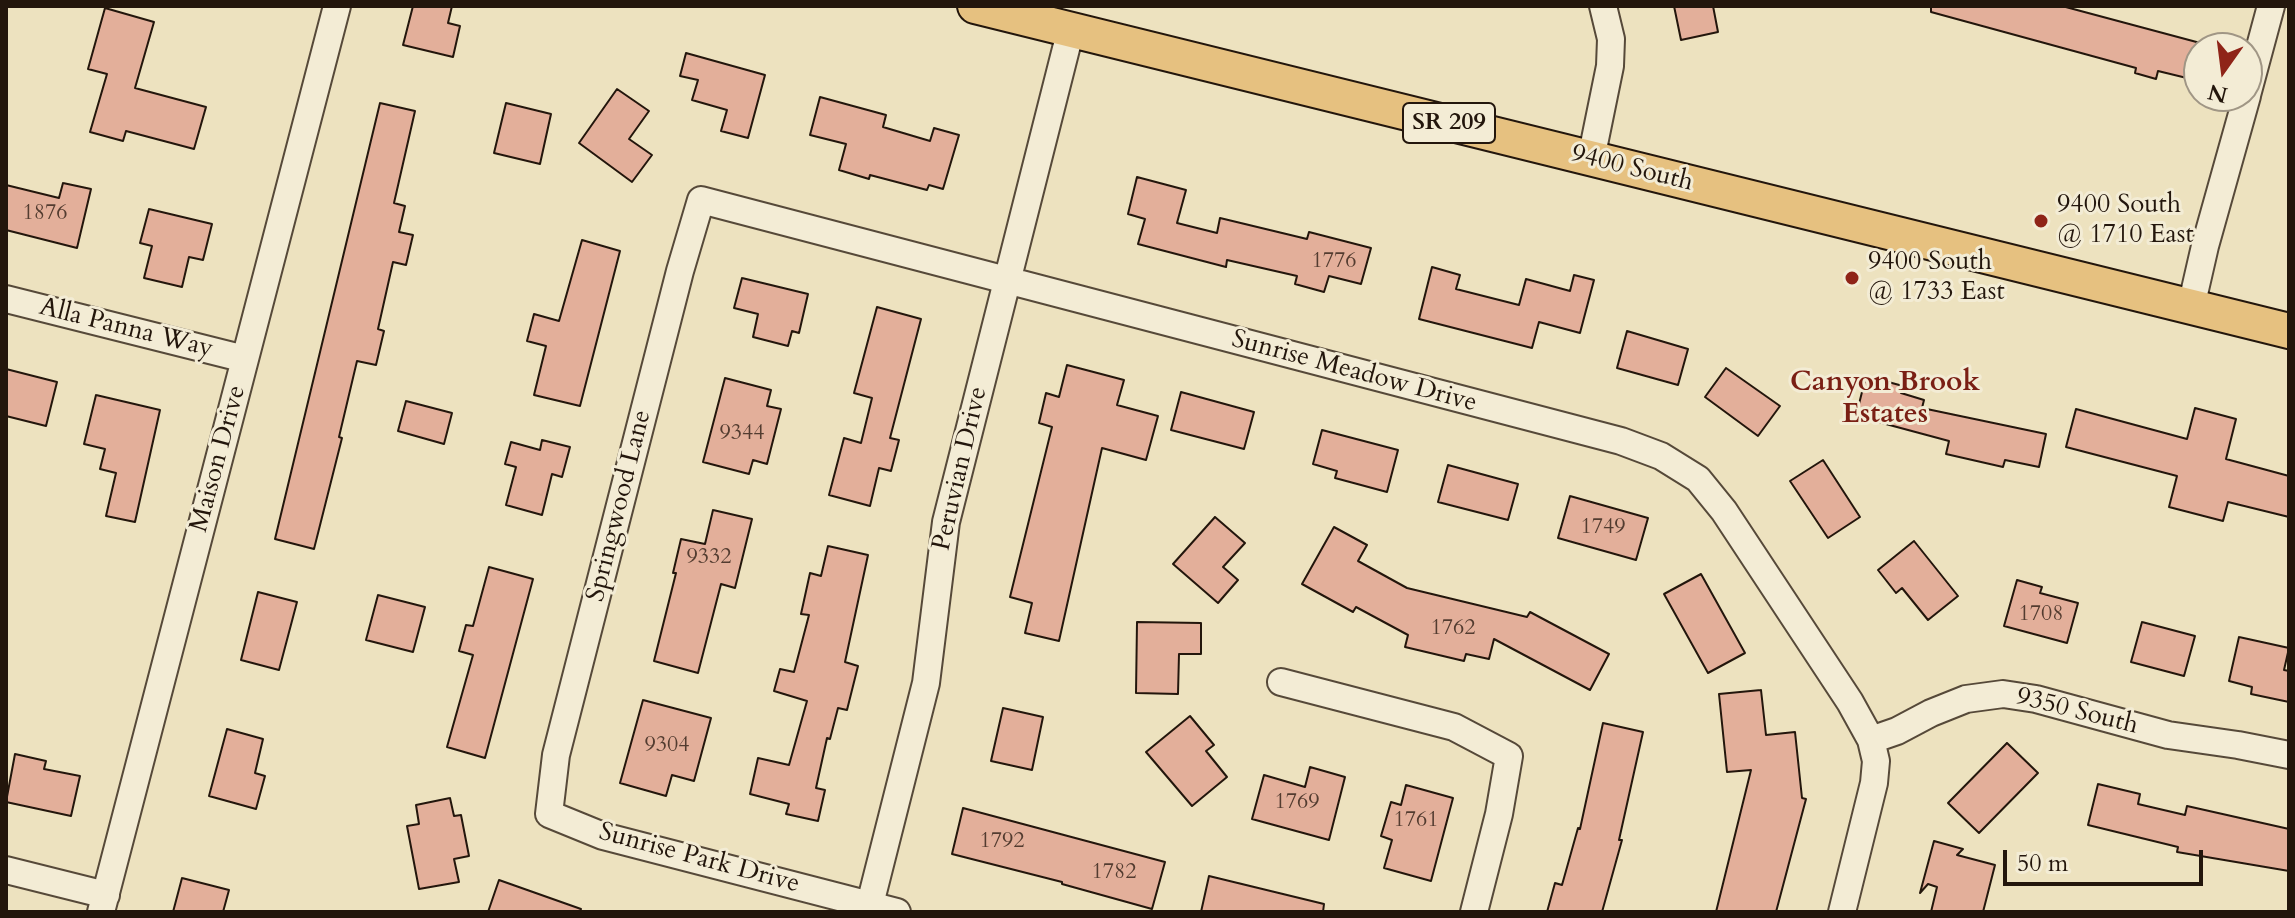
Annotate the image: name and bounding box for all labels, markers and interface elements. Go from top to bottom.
north arrow [2183,32,2263,112]
text: N [2205,76,2231,110]
road number: SR 209 [1403,103,1495,143]
street label: 9400 South [1568,139,1696,199]
place label: 9400 South @ 1710 East [2057,190,2194,252]
house number: 1876 [22,201,68,227]
marker: 9400 South @ 1710 East [2032,212,2050,230]
place label: 9400 South @ 1733 East [1868,247,2005,308]
house number: 1776 [1311,249,1357,275]
marker: 9400 South @ 1733 East [1843,269,1861,287]
street label: Alla Panna Way [36,292,216,366]
street label: Sunrise Meadow Drive [1228,324,1480,420]
district label: Canyon Brook Estates [1790,367,1980,433]
street label: Maison Drive [184,382,254,536]
street label: Peruvian Drive [927,384,995,554]
street label: Springwood Lane [581,407,659,605]
house number: 9344 [719,421,765,447]
house number: 1749 [1580,515,1626,541]
house number: 9332 [686,545,732,571]
house number: 1708 [2018,602,2064,628]
house number: 1762 [1430,616,1476,642]
street label: 9350 South [2013,682,2141,742]
house number: 9304 [644,733,690,759]
house number: 1769 [1274,790,1320,816]
house number: 1761 [1393,808,1439,834]
street label: Sunrise Park Drive [595,817,803,901]
house number: 1792 [979,829,1025,855]
scale bar [2007,834,2207,884]
text: 50 m [2017,847,2068,880]
house number: 1782 [1091,860,1137,886]

